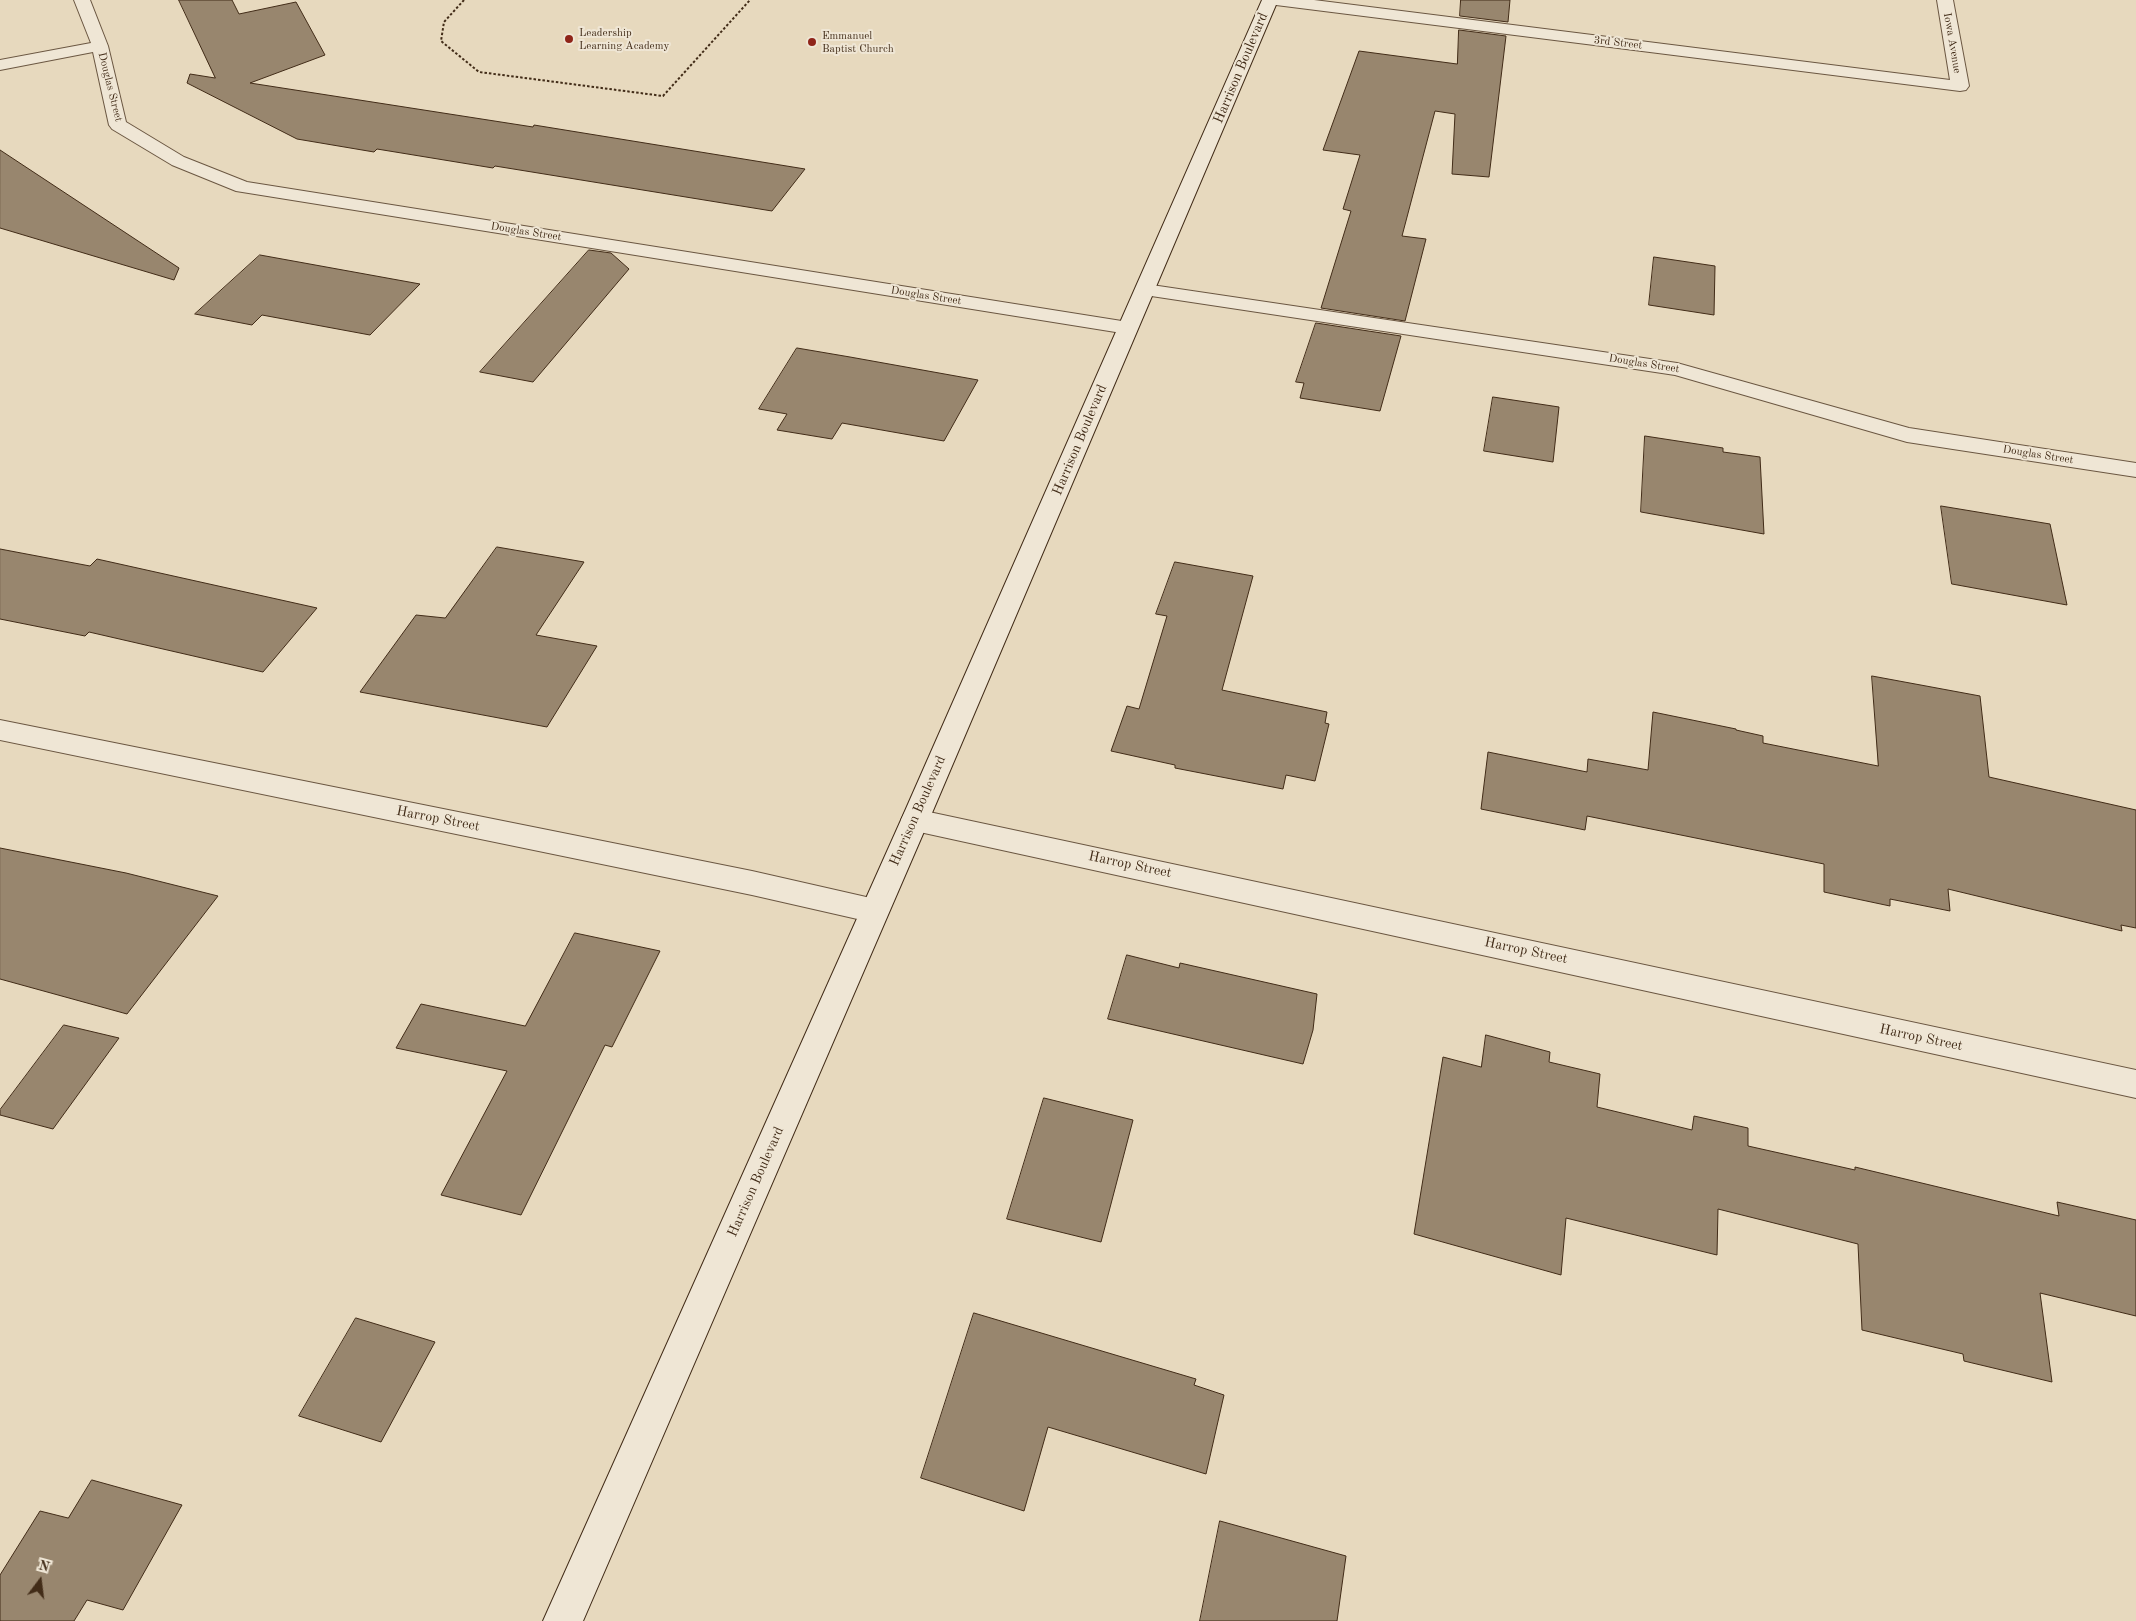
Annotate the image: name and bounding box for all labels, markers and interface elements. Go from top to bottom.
street label: Harrison Boulevard [1210,10,1272,126]
street label: Iowa Avenue [1940,12,1964,74]
place label: Leadership Learning Academy [579,26,669,52]
place label: Emmanuel Baptist Church [822,29,894,55]
marker: Leadership Learning Academy [563,33,575,45]
street label: 3rd Street [1593,33,1643,53]
marker: Emmanuel Baptist Church [806,36,818,48]
street label: Douglas Street [95,51,125,123]
street label: Douglas Street [490,220,562,244]
street label: Douglas Street [890,284,962,308]
street label: Douglas Street [1608,352,1680,376]
street label: Harrison Boulevard [1049,382,1111,498]
street label: Douglas Street [2002,443,2074,467]
street label: Harrison Boulevard [886,753,950,869]
street label: Harrop Street [395,803,481,835]
street label: Harrop Street [1087,848,1173,882]
street label: Harrop Street [1483,934,1569,968]
street label: Harrop Street [1878,1021,1964,1055]
street label: Harrison Boulevard [724,1124,788,1240]
north arrow [15,1556,65,1606]
text: N [37,1558,51,1575]

